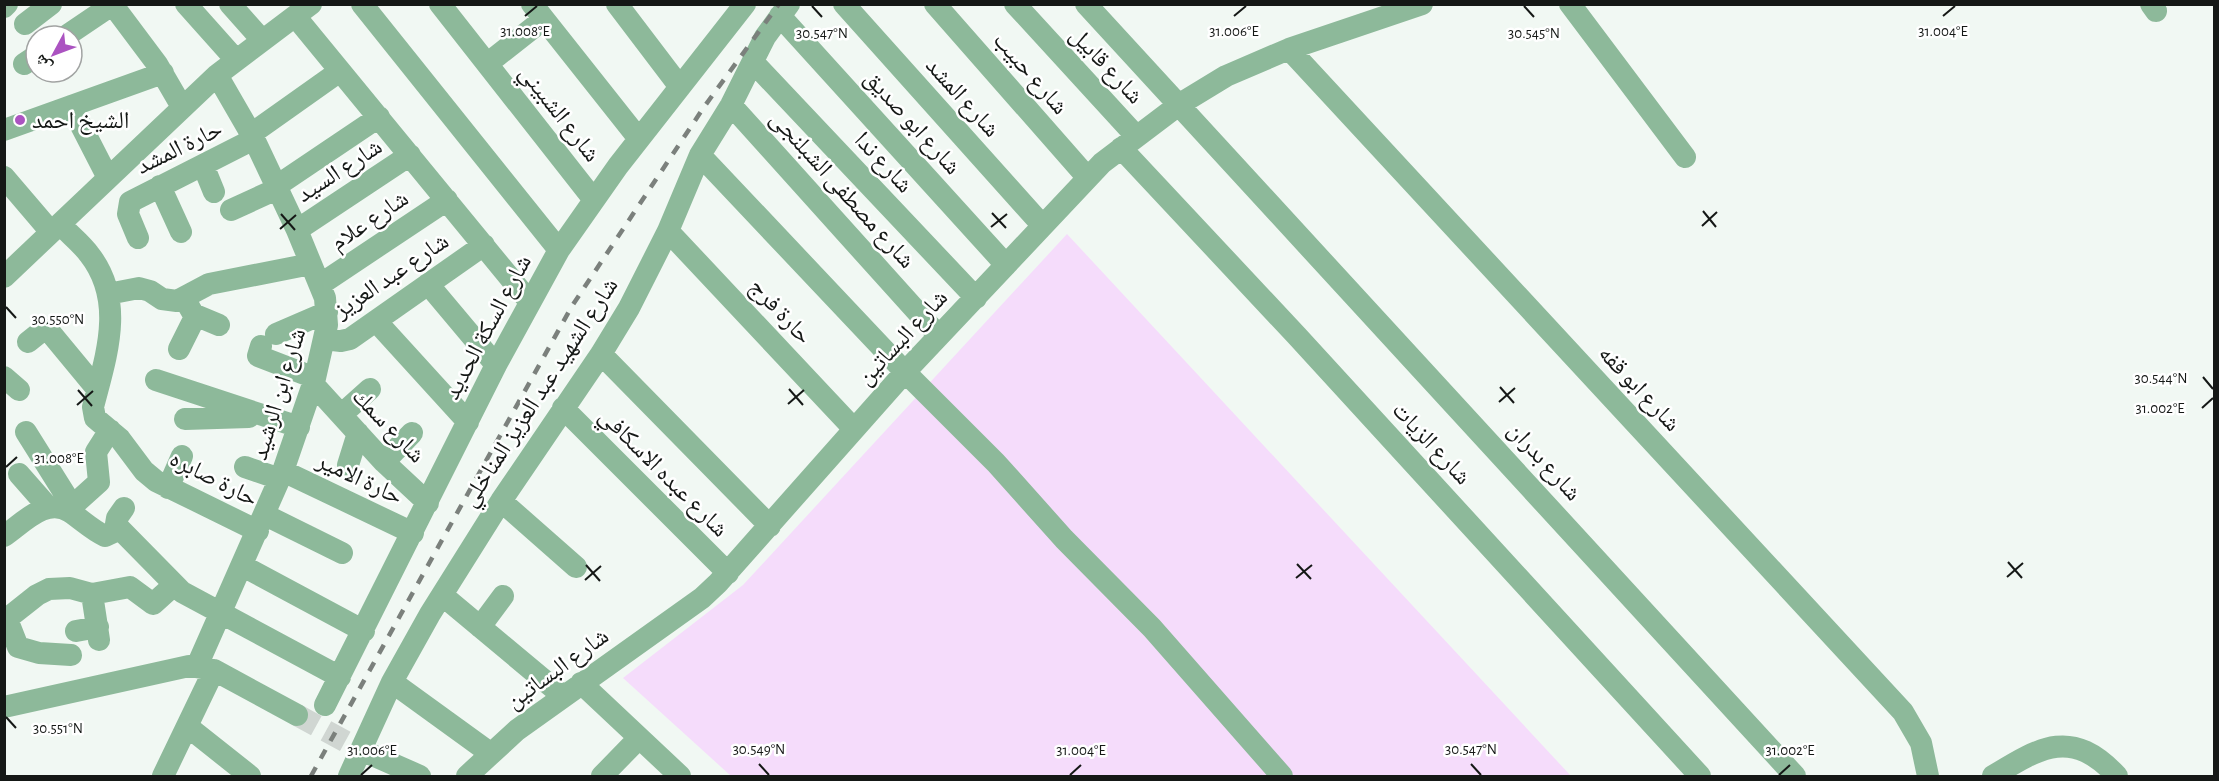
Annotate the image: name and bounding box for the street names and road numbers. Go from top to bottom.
street label: شارع قابيل [1064,23,1147,110]
street label: شارع حبيب [987,28,1072,121]
street label: شارع المشد [919,53,1004,143]
street label: شارع الشبيني [509,61,604,170]
street label: شارع ابو صديق [858,66,965,181]
street label: شارع مصطفى الشبلنجى [764,106,919,275]
street label: حارة المشد [133,117,226,179]
street label: شارع ندا [848,128,917,199]
street label: شارع السيد [293,135,388,209]
street label: شارع علام [326,186,414,258]
street label: شارع عبد العزيز [329,229,454,325]
street label: شارع السكة الحديد [440,251,538,405]
street label: شارع الشهيد عبد العزيز المناخلي [457,274,628,515]
street label: حارة فرج [743,274,816,350]
street label: شارع البساتين [853,286,954,391]
street label: شارع ابن الرشيد [248,326,312,464]
street label: شارع ابو قفه [1592,341,1685,437]
street label: شارع سمك [346,384,429,469]
street label: شارع الزيات [1386,398,1475,491]
street label: شارع عبده الاسكافي [590,404,732,546]
street label: شارع بدران [1502,418,1585,507]
street label: حارة صابره [165,447,261,512]
street label: حارة الامير [312,448,406,510]
street label: شارع البساتين [502,624,614,715]

